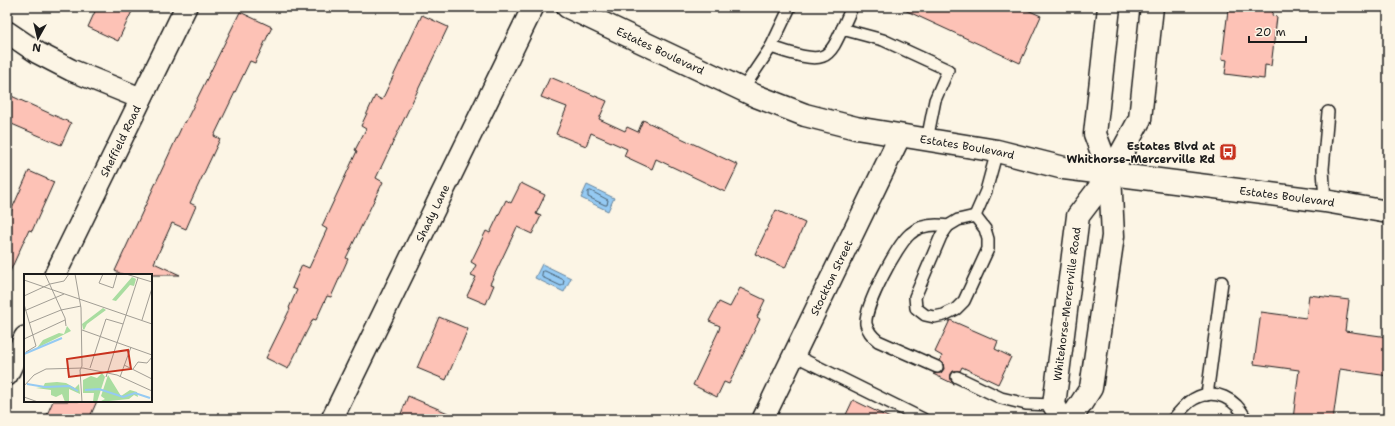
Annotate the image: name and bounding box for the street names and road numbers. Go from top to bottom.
street label: Estates Boulevard [613,24,707,78]
street label: Sheffield Road [97,103,145,180]
street label: Estates Boulevard [919,132,1016,163]
street label: Shady Lane [412,182,453,245]
street label: Estates Boulevard [1238,183,1336,211]
street label: Whitehorse-Mercerville Road [1050,226,1085,382]
street label: Stockton Street [807,237,857,318]

